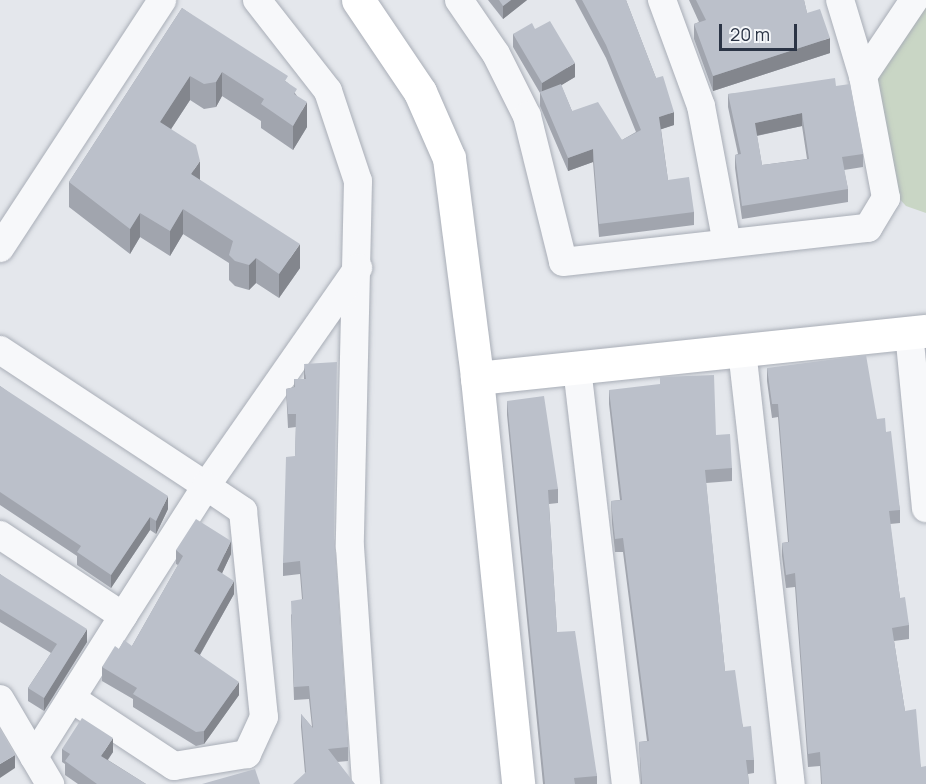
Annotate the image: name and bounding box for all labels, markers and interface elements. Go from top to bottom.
scale bar [722,12,800,50]
text: 20 m [730,22,770,46]

